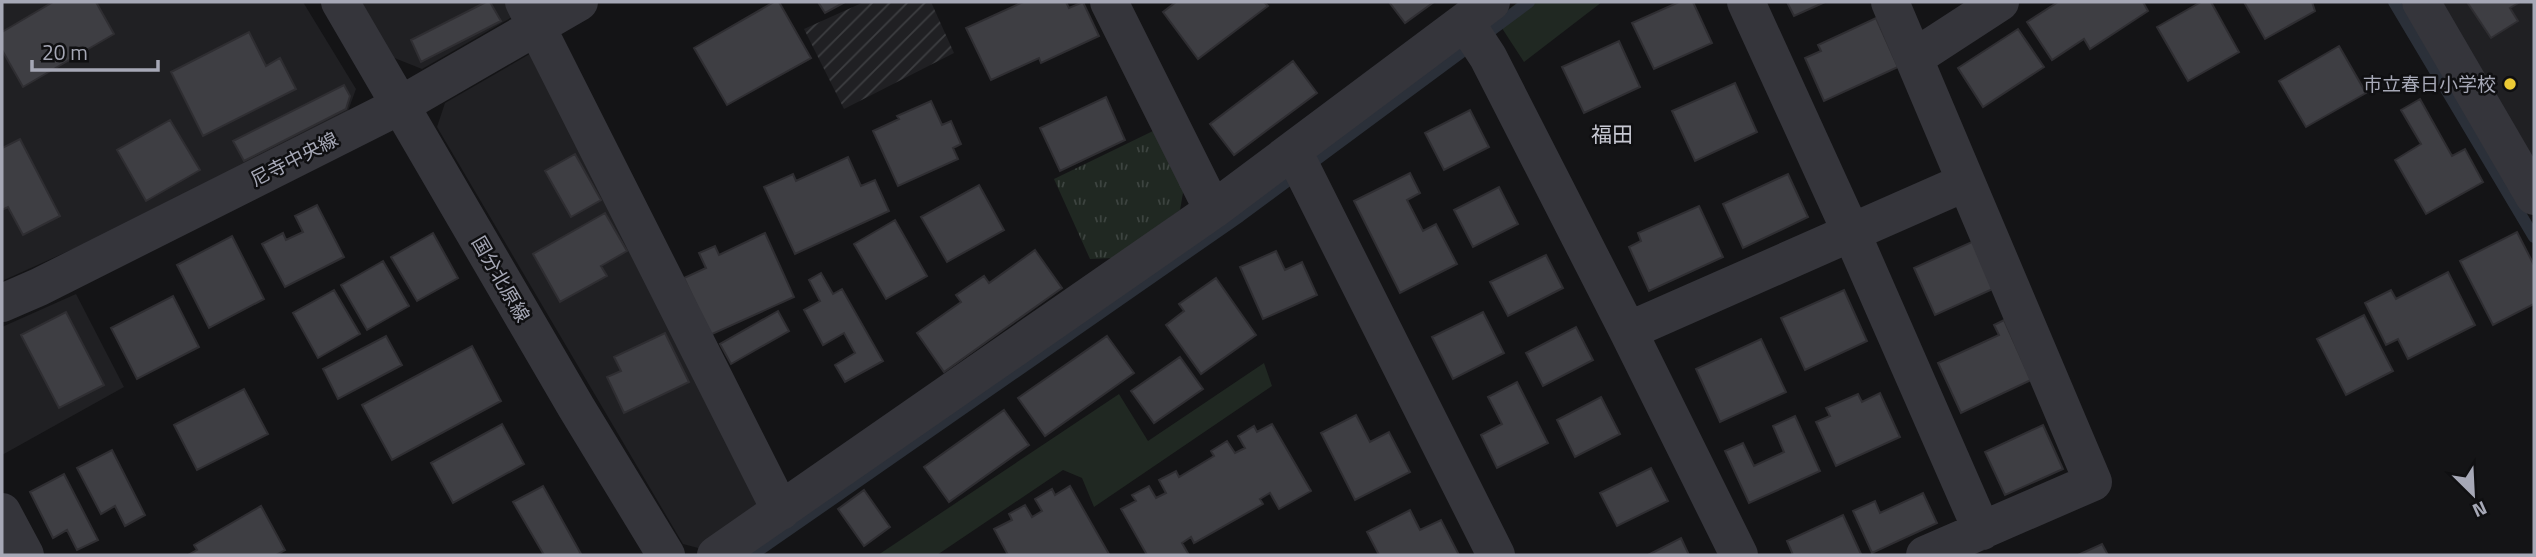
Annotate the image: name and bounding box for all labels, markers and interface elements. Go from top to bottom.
scale bar [32,28,158,72]
text: 20 m [42,36,88,68]
place label: 市立春日小学校 [2363,69,2496,98]
marker: 市立春日小学校 [2502,76,2518,92]
district label: 福田 [1591,118,1633,150]
street label: 尼寺中央線 [245,124,343,193]
street label: 国分北原線 [465,230,538,327]
north arrow [2438,459,2508,529]
text: N [2468,494,2492,526]

